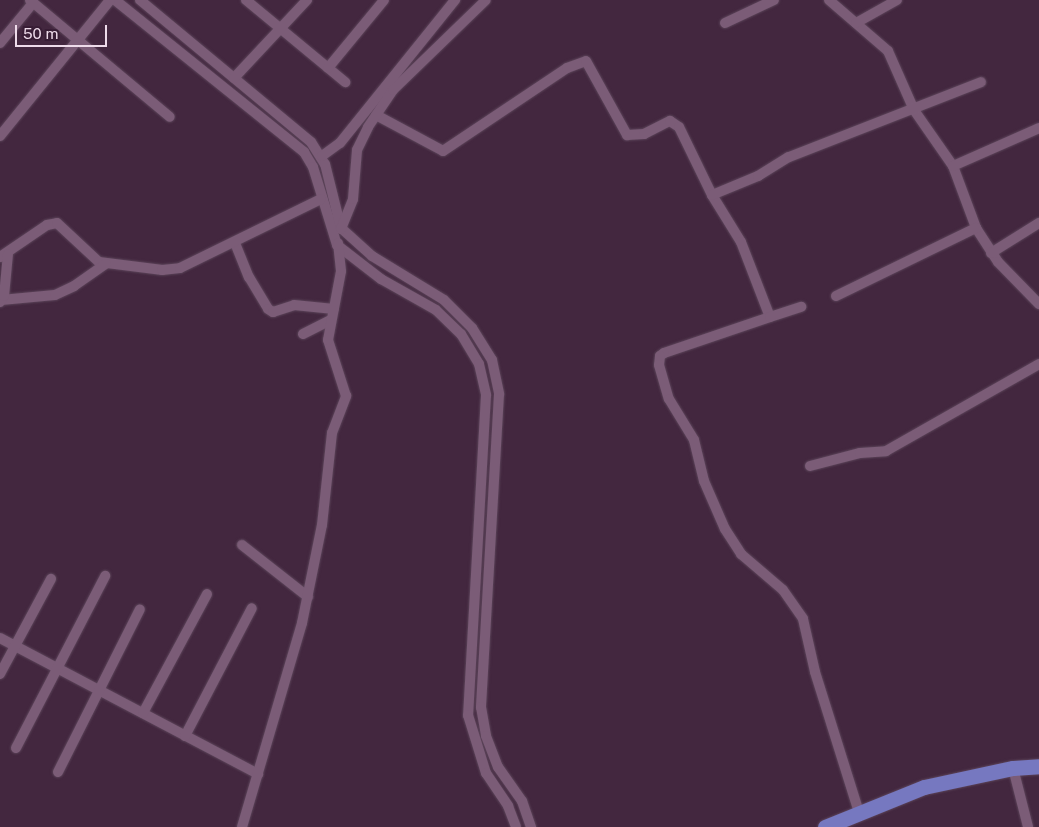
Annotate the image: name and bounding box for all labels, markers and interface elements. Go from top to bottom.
scale bar [18,15,110,47]
text: 50 m [23,25,58,42]

